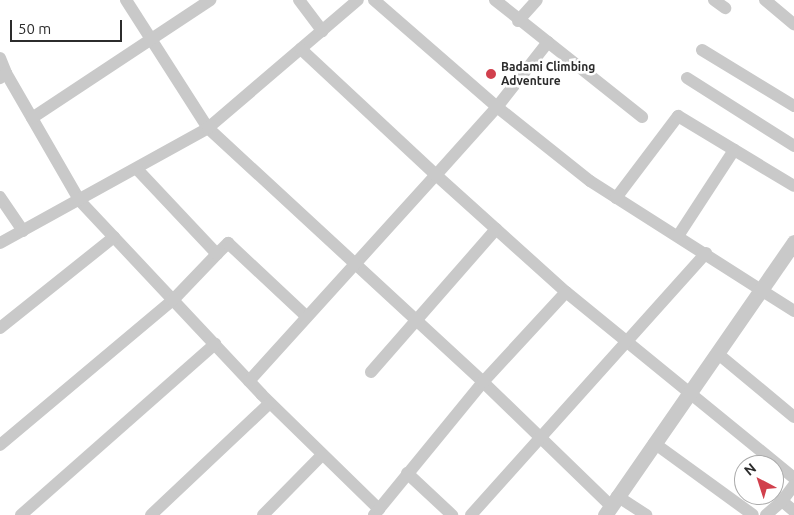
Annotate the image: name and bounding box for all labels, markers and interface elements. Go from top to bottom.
scale bar [12,10,125,42]
text: 50 m [18,20,51,37]
place label: Badami Climbing Adventure [501,60,595,88]
marker: Badami Climbing Adventure [485,68,497,80]
north arrow [734,455,784,505]
text: N [741,460,759,479]

